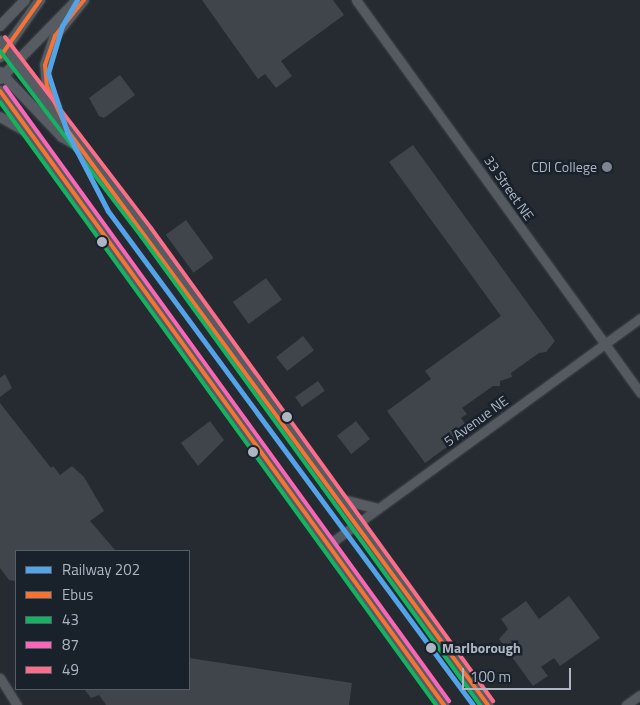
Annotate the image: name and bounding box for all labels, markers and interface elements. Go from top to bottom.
street label: 33 Street NE [481,152,537,224]
place label: CDI College [531,159,597,175]
marker: CDI College [601,161,613,173]
unlabelled marker [97,237,107,247]
street label: 5 Avenue NE [441,392,511,450]
unlabelled marker [282,412,292,422]
unlabelled marker [248,447,258,457]
legend [15,550,190,690]
text: Railway 202 [62,558,140,581]
text: Ebus [62,583,93,606]
text: 43 [62,608,79,631]
text: 87 [62,633,79,656]
place label: Marlborough [442,640,521,656]
marker: Marlborough [424,641,438,655]
text: 49 [62,658,79,681]
scale bar [465,658,574,690]
text: 100 m [470,665,511,688]

